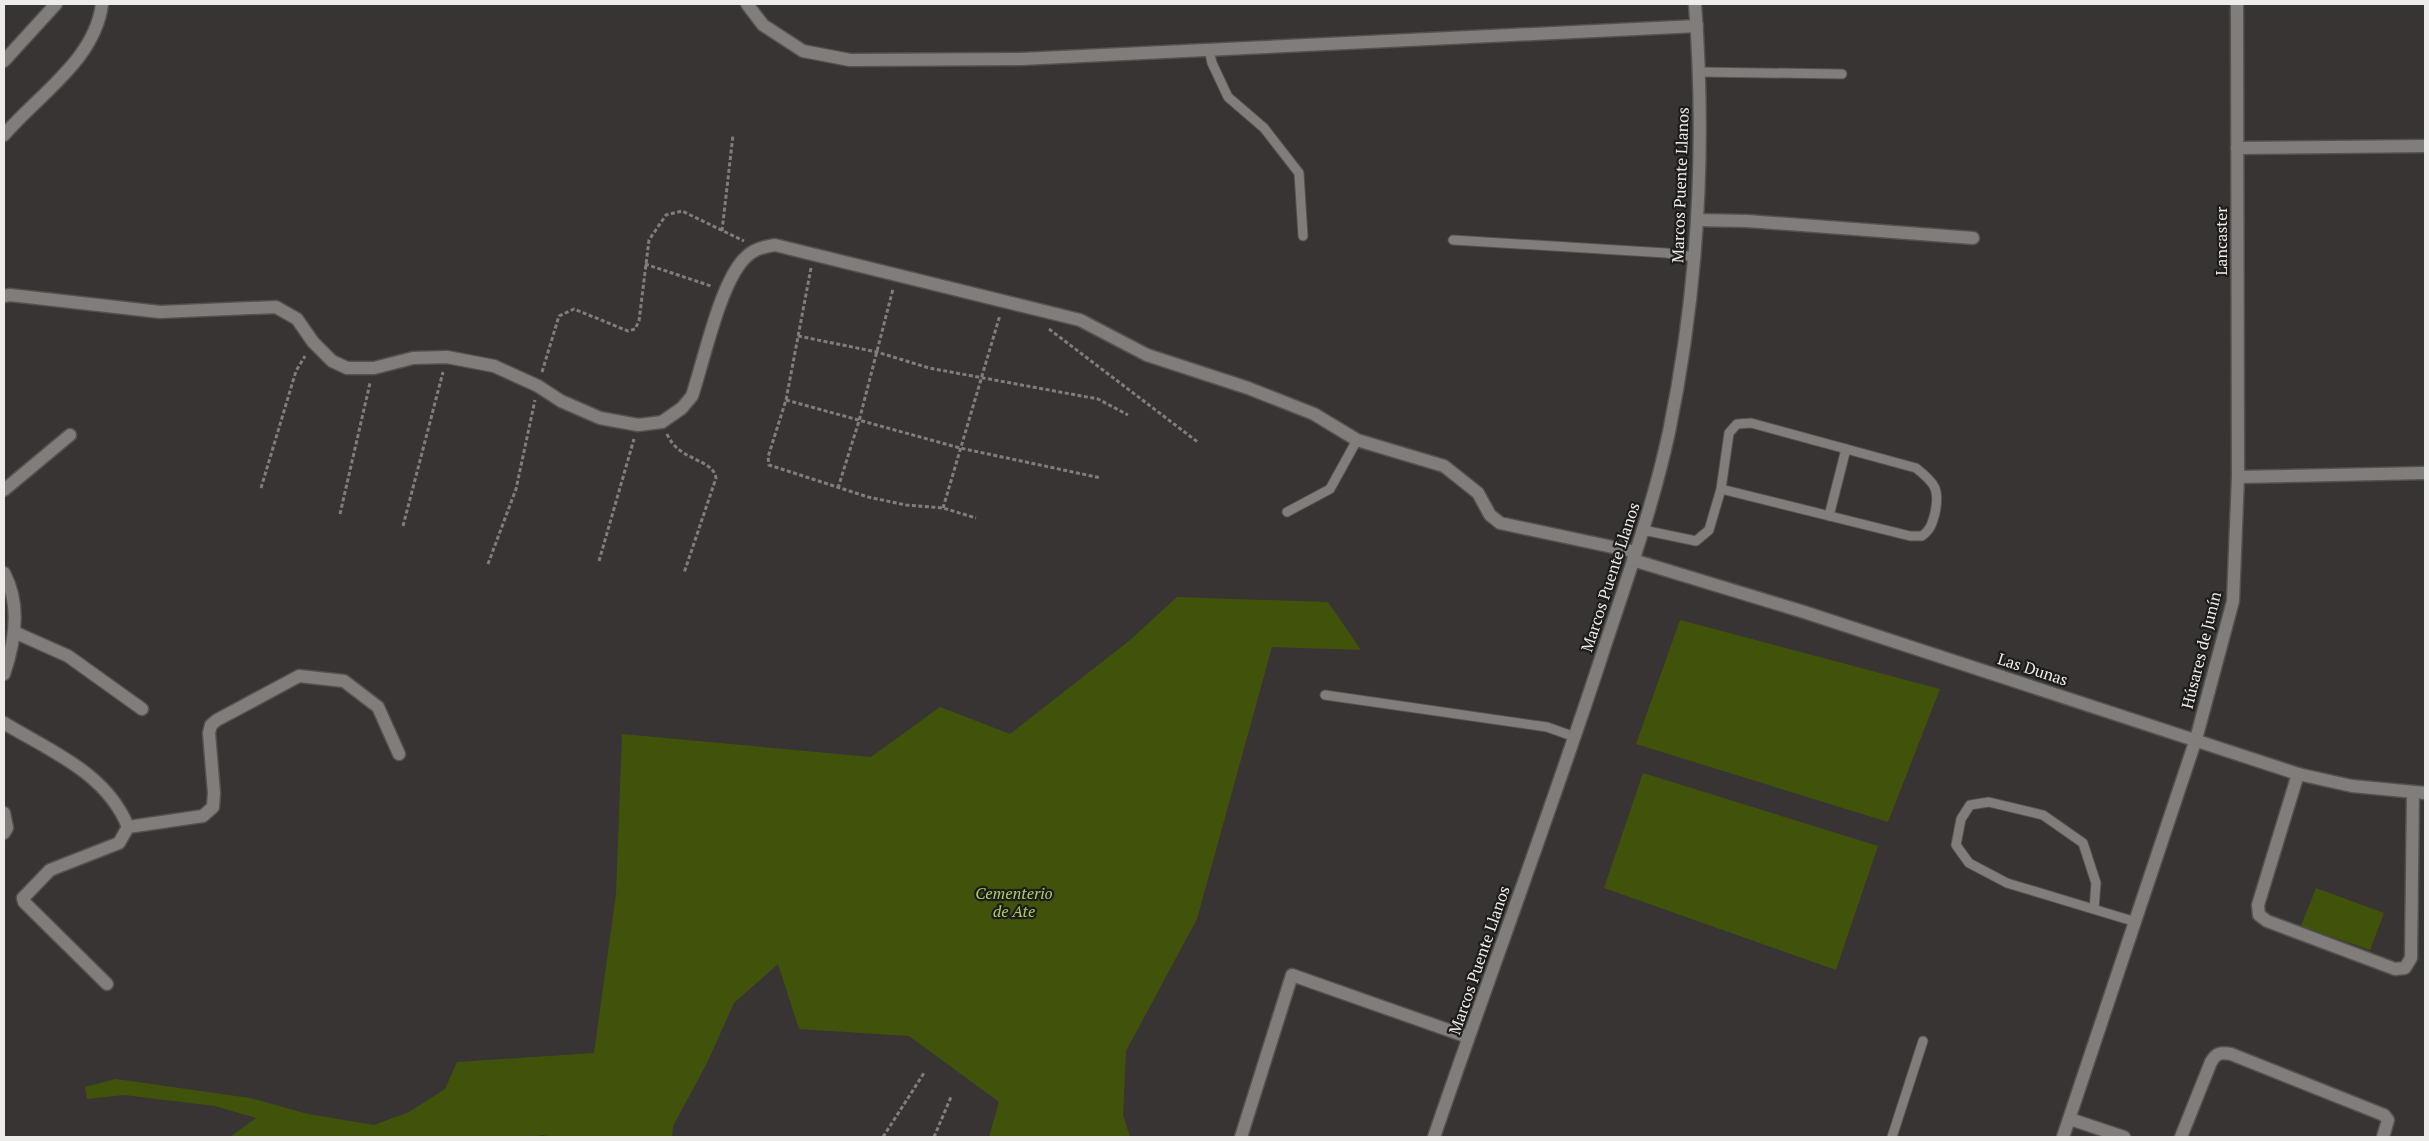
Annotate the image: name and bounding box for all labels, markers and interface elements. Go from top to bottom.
street label: Marcos Puente Llanos [1666,107,1694,263]
street label: Lancaster [2210,206,2232,275]
street label: Marcos Puente Llanos [1575,499,1645,655]
street label: Húsares de Junín [2176,589,2226,711]
street label: Las Dunas [1995,647,2071,691]
park label: Cementerio de Ate [975,882,1053,922]
street label: Marcos Puente Llanos [1443,883,1515,1037]

